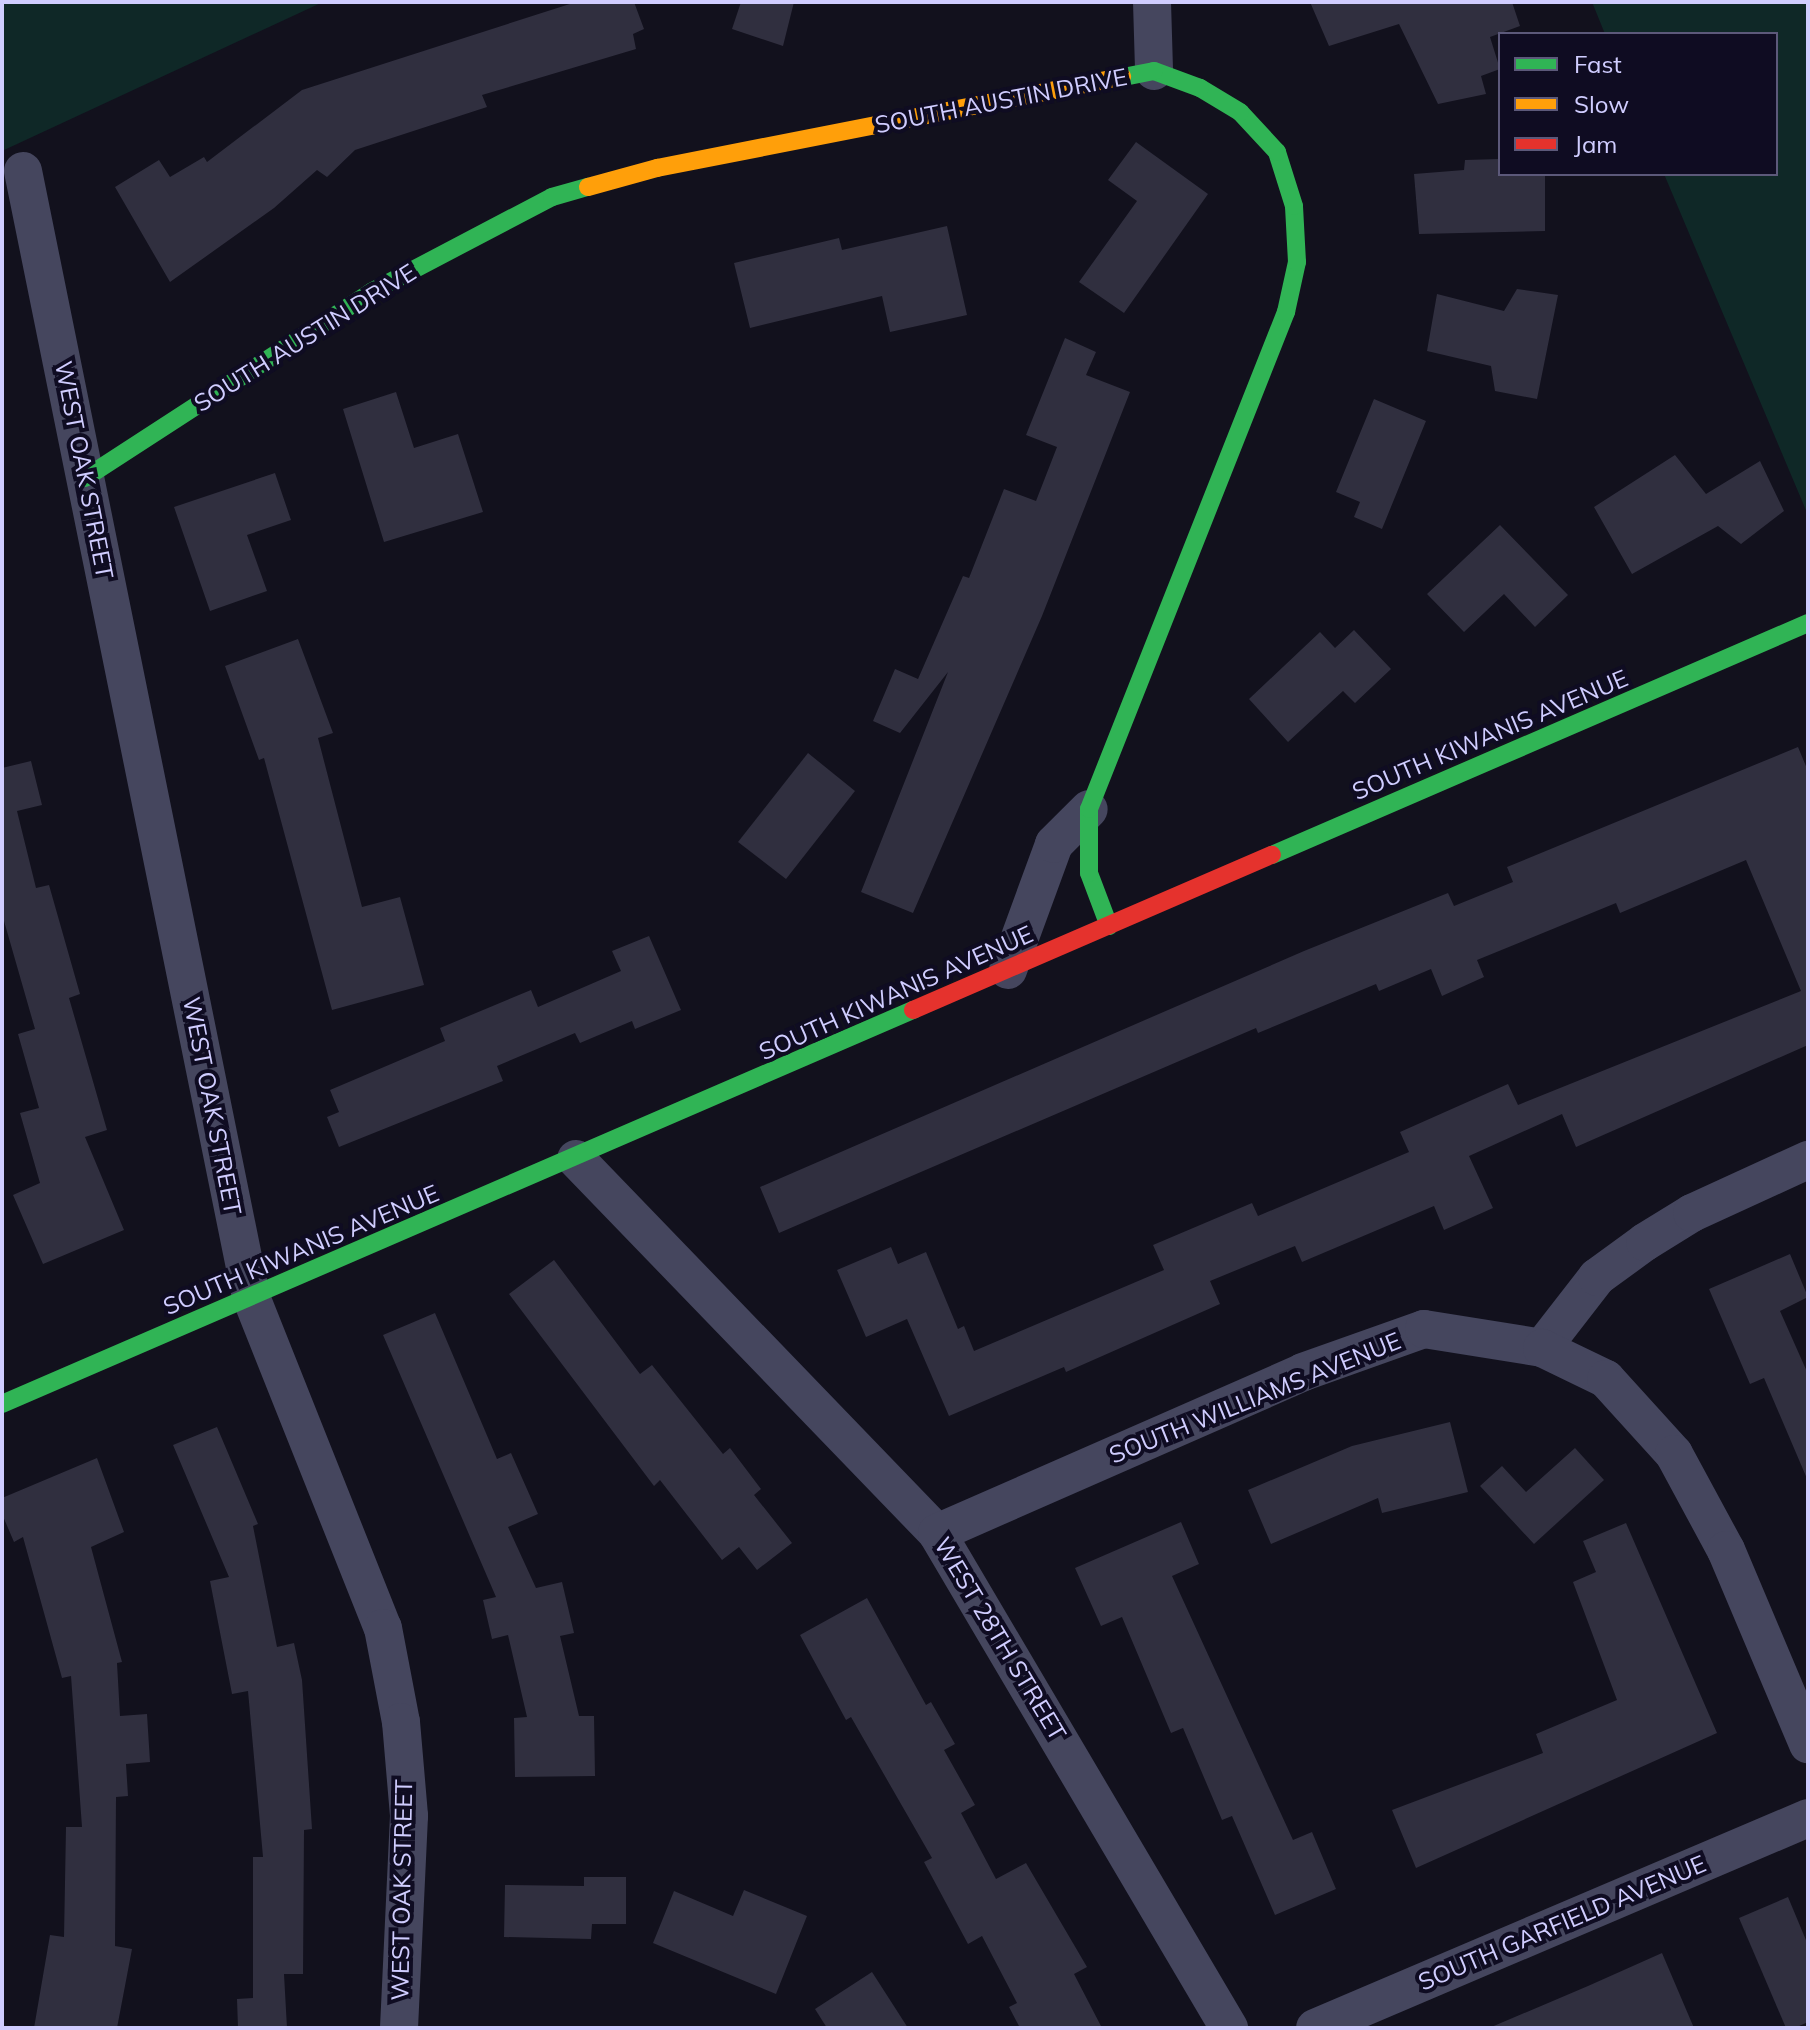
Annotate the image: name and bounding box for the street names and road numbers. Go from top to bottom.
street label: SOUTH AUSTIN DRIVE [872,62,1130,140]
street label: SOUTH AUSTIN DRIVE [189,258,421,418]
street label: WEST OAK STREET [49,359,119,581]
street label: SOUTH KIWANIS AVENUE [1348,664,1632,806]
street label: SOUTH KIWANIS AVENUE [755,920,1037,1066]
street label: WEST OAK STREET [177,995,247,1217]
street label: SOUTH KIWANIS AVENUE [159,1179,443,1321]
street label: SOUTH WILLIAMS AVENUE [1105,1326,1405,1470]
street label: WEST 28TH STREET [928,1532,1072,1746]
street label: WEST OAK STREET [386,1779,418,2001]
street label: SOUTH GARFIELD AVENUE [1414,1849,1710,1997]

